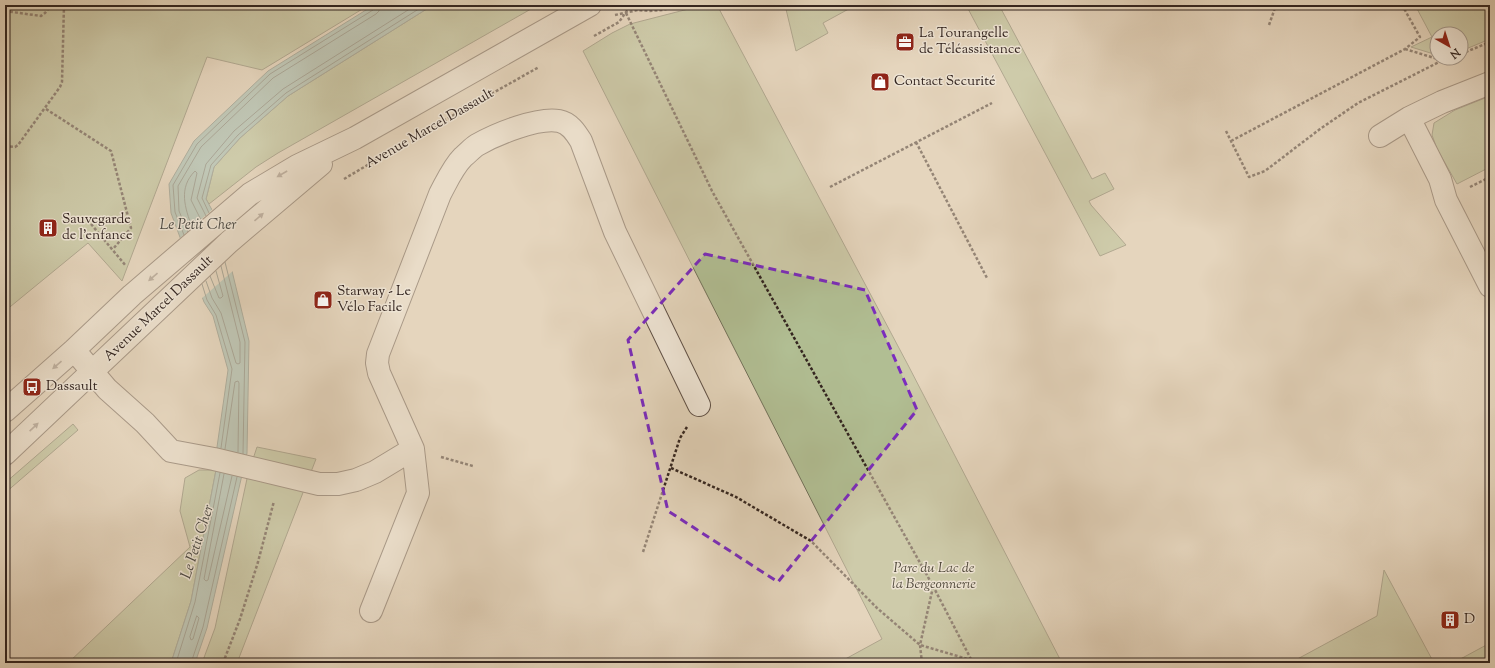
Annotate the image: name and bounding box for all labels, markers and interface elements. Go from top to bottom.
place label: La Tourangelle de Téléassistance [919,24,1021,60]
north arrow [1429,26,1469,66]
office icon: La Tourangelle de Téléassistance [894,31,916,53]
text: N [1446,43,1464,62]
shop icon: Contact Securité [869,71,891,93]
place label: Contact Securité [894,72,996,92]
street label: Avenue Marcel Dassault [362,84,498,174]
one-way arrow [276,171,288,178]
place label: Sauvegarde de l'enfance [62,210,133,246]
one-way arrow [253,212,264,221]
water label: Le Petit Cher [160,215,237,236]
building icon: Sauvegarde de l'enfance [37,217,59,239]
street label: Avenue Marcel Dassault [100,251,218,367]
one-way arrow [148,273,159,282]
place label: Starway - Le Vélo Facile [337,282,411,318]
shop icon: Starway - Le Vélo Facile [312,289,334,311]
one-way arrow [52,360,62,369]
bus stop icon: Dassault [21,376,43,398]
place label: Dassault [46,377,98,397]
one-way arrow [28,423,39,432]
water label: Le Petit Cher [176,501,220,582]
park label: Parc du Lac de la Bergeonnerie [892,559,976,595]
building icon: D [1439,609,1461,631]
place label: D [1464,610,1475,630]

